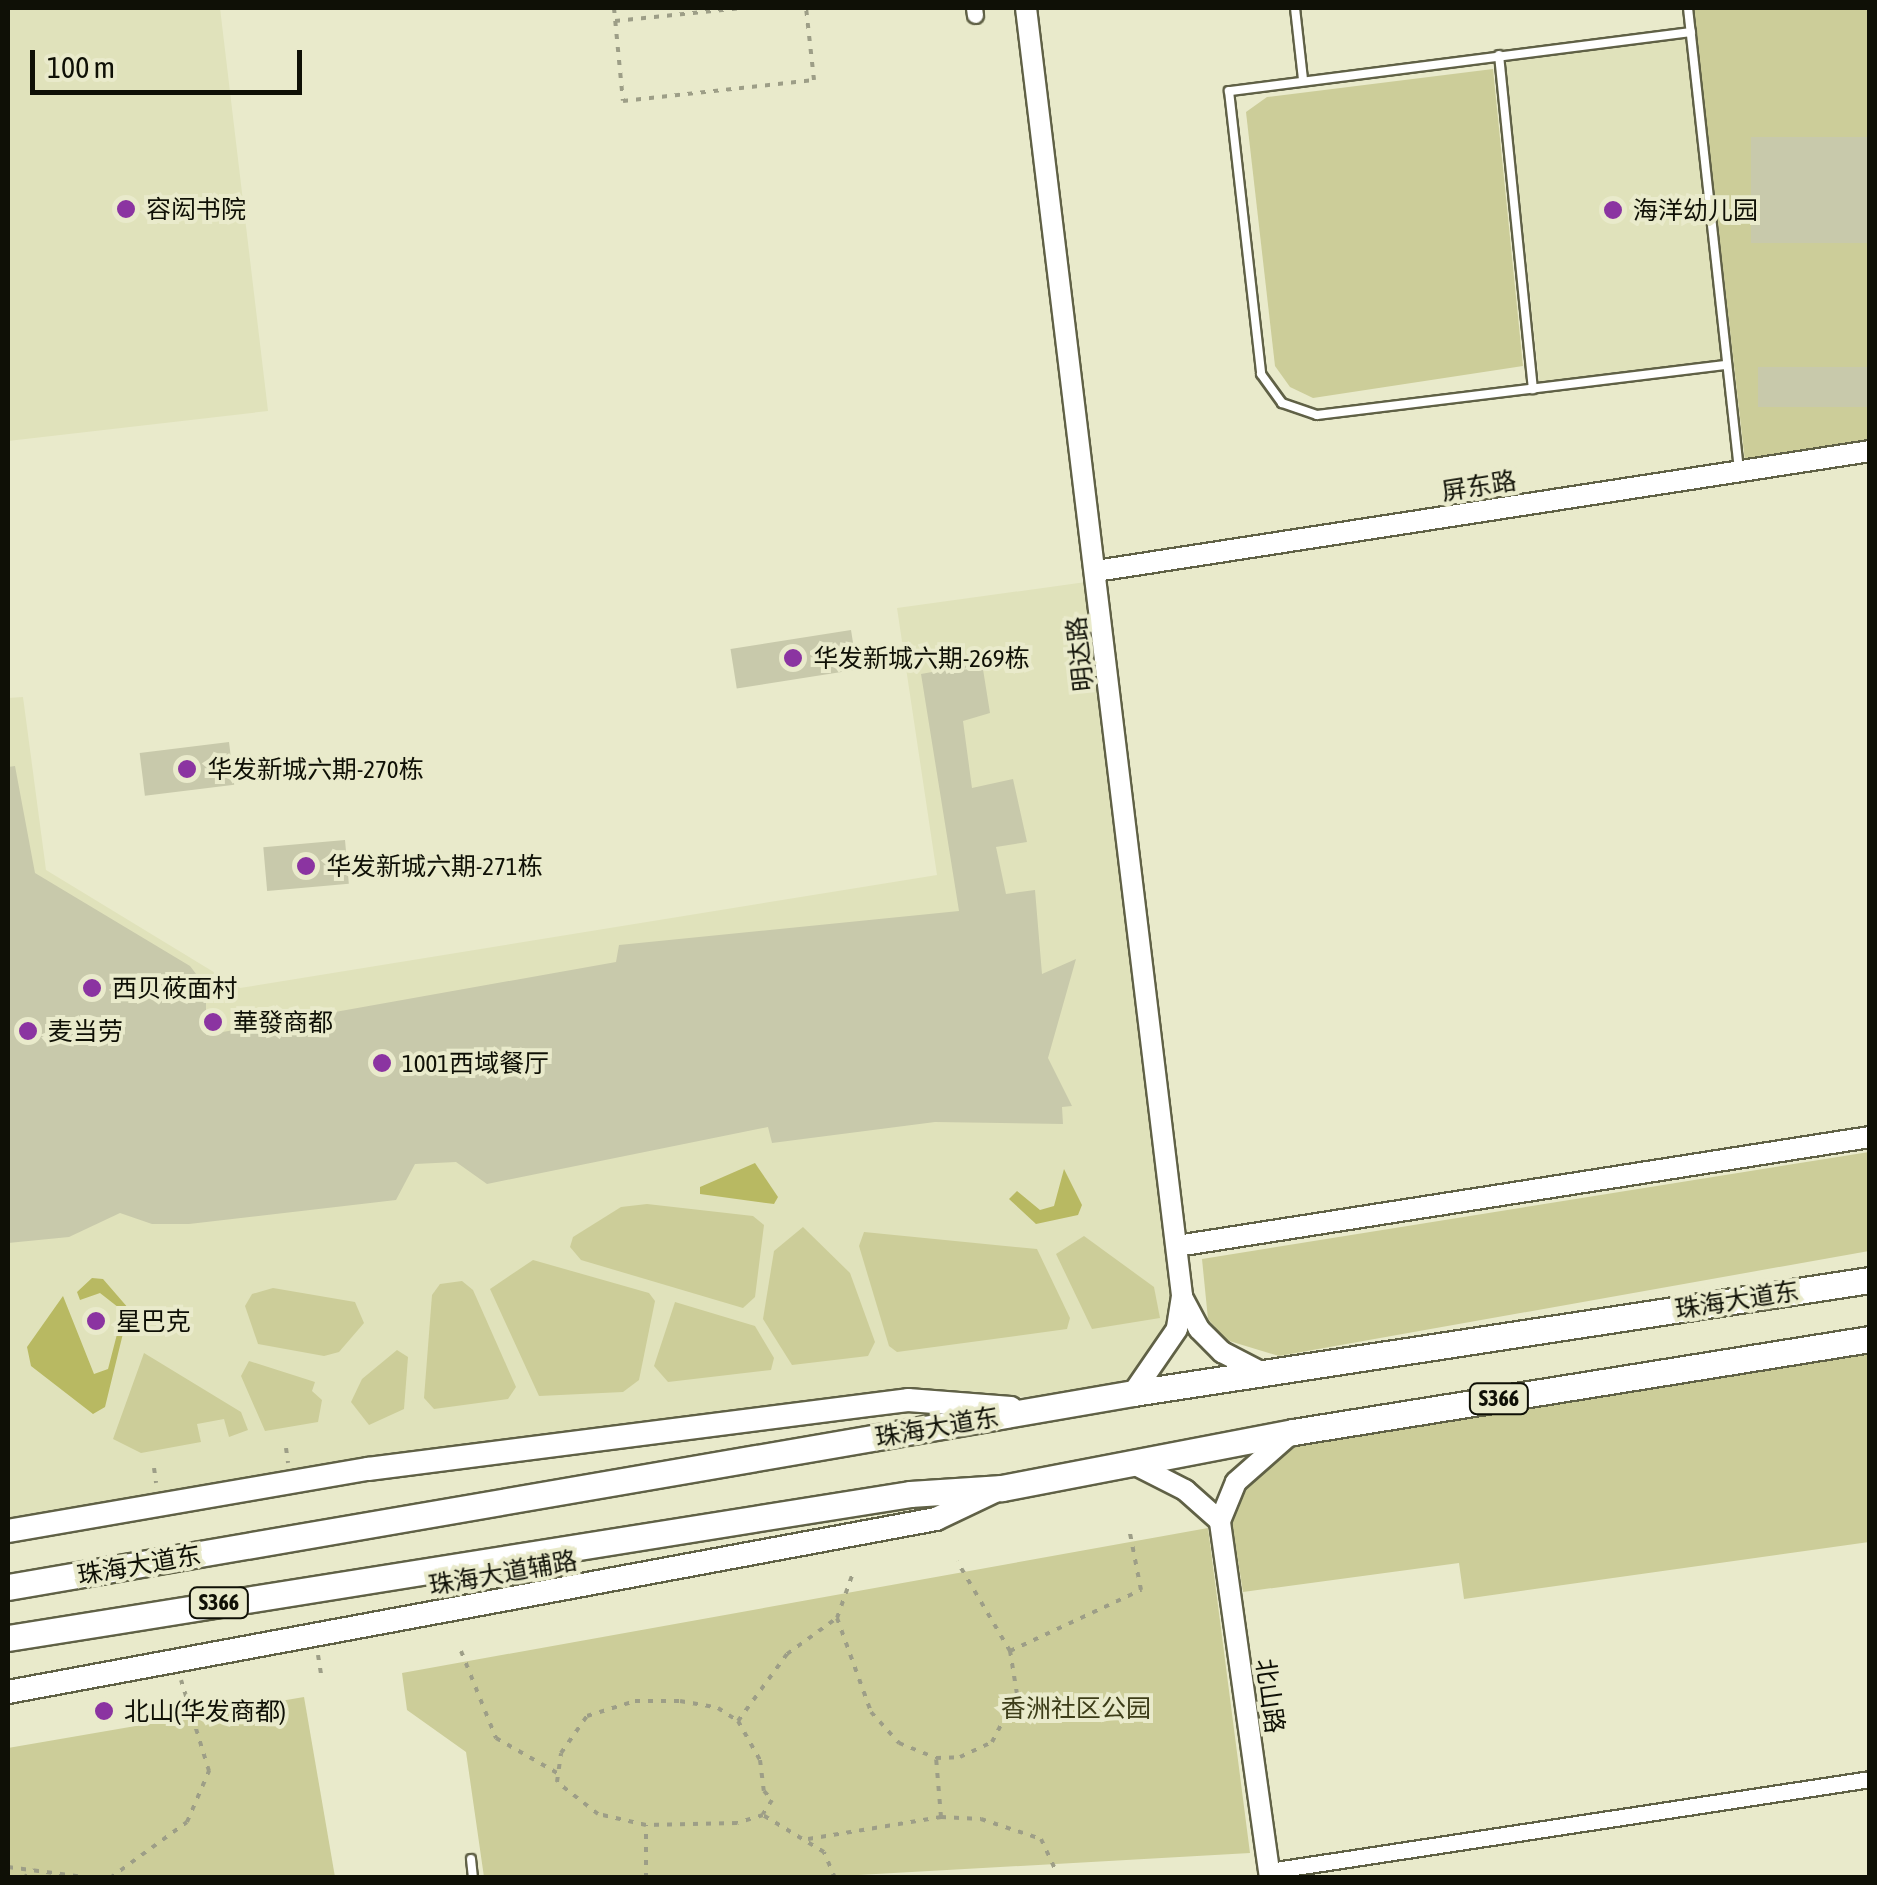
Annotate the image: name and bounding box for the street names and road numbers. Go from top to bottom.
street label: 屏东路 [1440,465,1518,507]
street label: 明达路 [1061,615,1099,693]
street label: 珠海大道东 [1673,1275,1801,1325]
road number: S366 [1466,1382,1532,1416]
street label: 珠海大道东 [873,1401,1001,1453]
street label: 珠海大道东 [75,1539,203,1591]
street label: 珠海大道辅路 [427,1545,579,1601]
road number: S366 [186,1586,252,1620]
street label: 北山路 [1250,1657,1290,1735]

